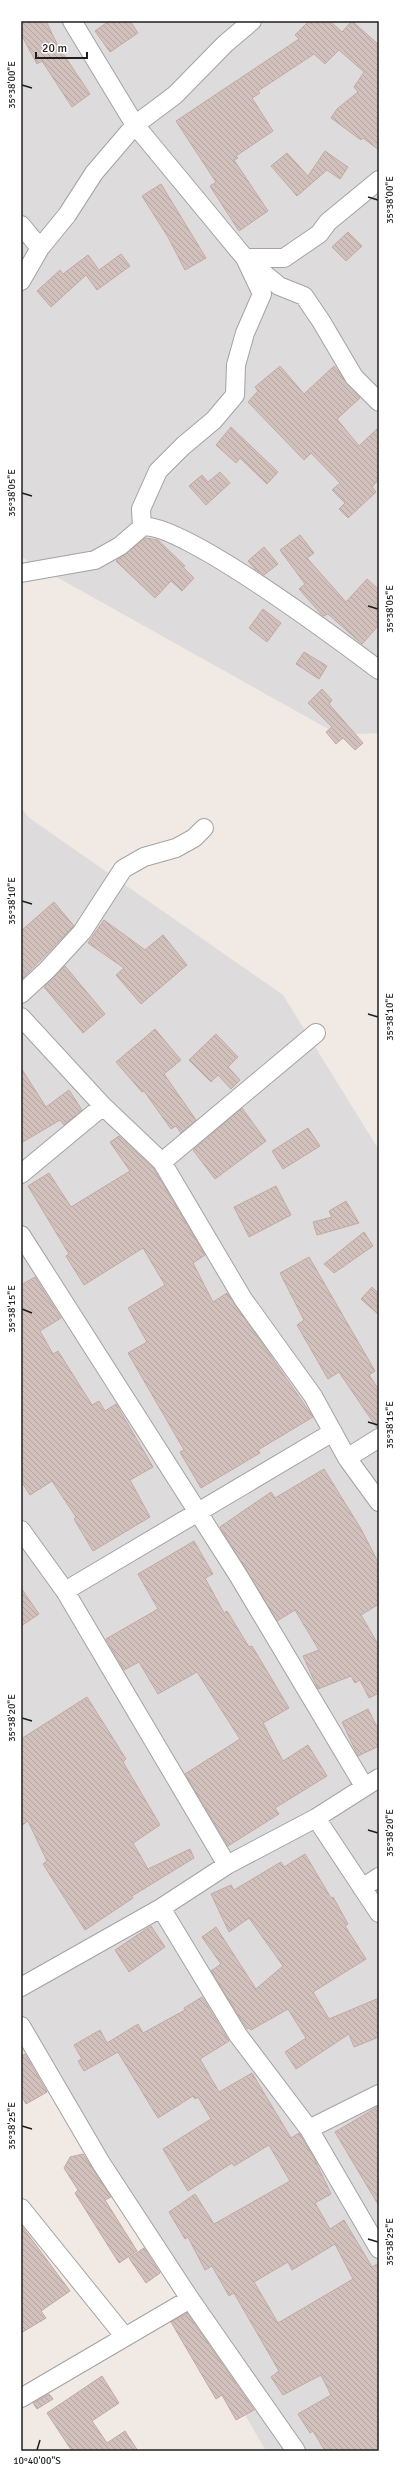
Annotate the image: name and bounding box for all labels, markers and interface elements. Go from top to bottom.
scale bar [36,34,87,60]
text: 20 m [42,41,67,56]
text: 35°38'00"E [6,61,18,109]
text: 35°38'00"E [384,176,396,224]
text: 35°38'05"E [6,469,18,517]
text: 35°38'05"E [384,585,396,633]
text: 35°38'10"E [6,877,18,925]
text: 35°38'10"E [384,993,396,1041]
text: 35°38'15"E [6,1285,18,1333]
text: 35°38'15"E [384,1401,396,1449]
text: 35°38'20"E [6,1694,18,1742]
text: 35°38'20"E [384,1809,396,1857]
text: 35°38'25"E [6,2102,18,2150]
text: 35°38'25"E [384,2218,396,2266]
text: 10°40'00"S [13,2455,61,2467]

